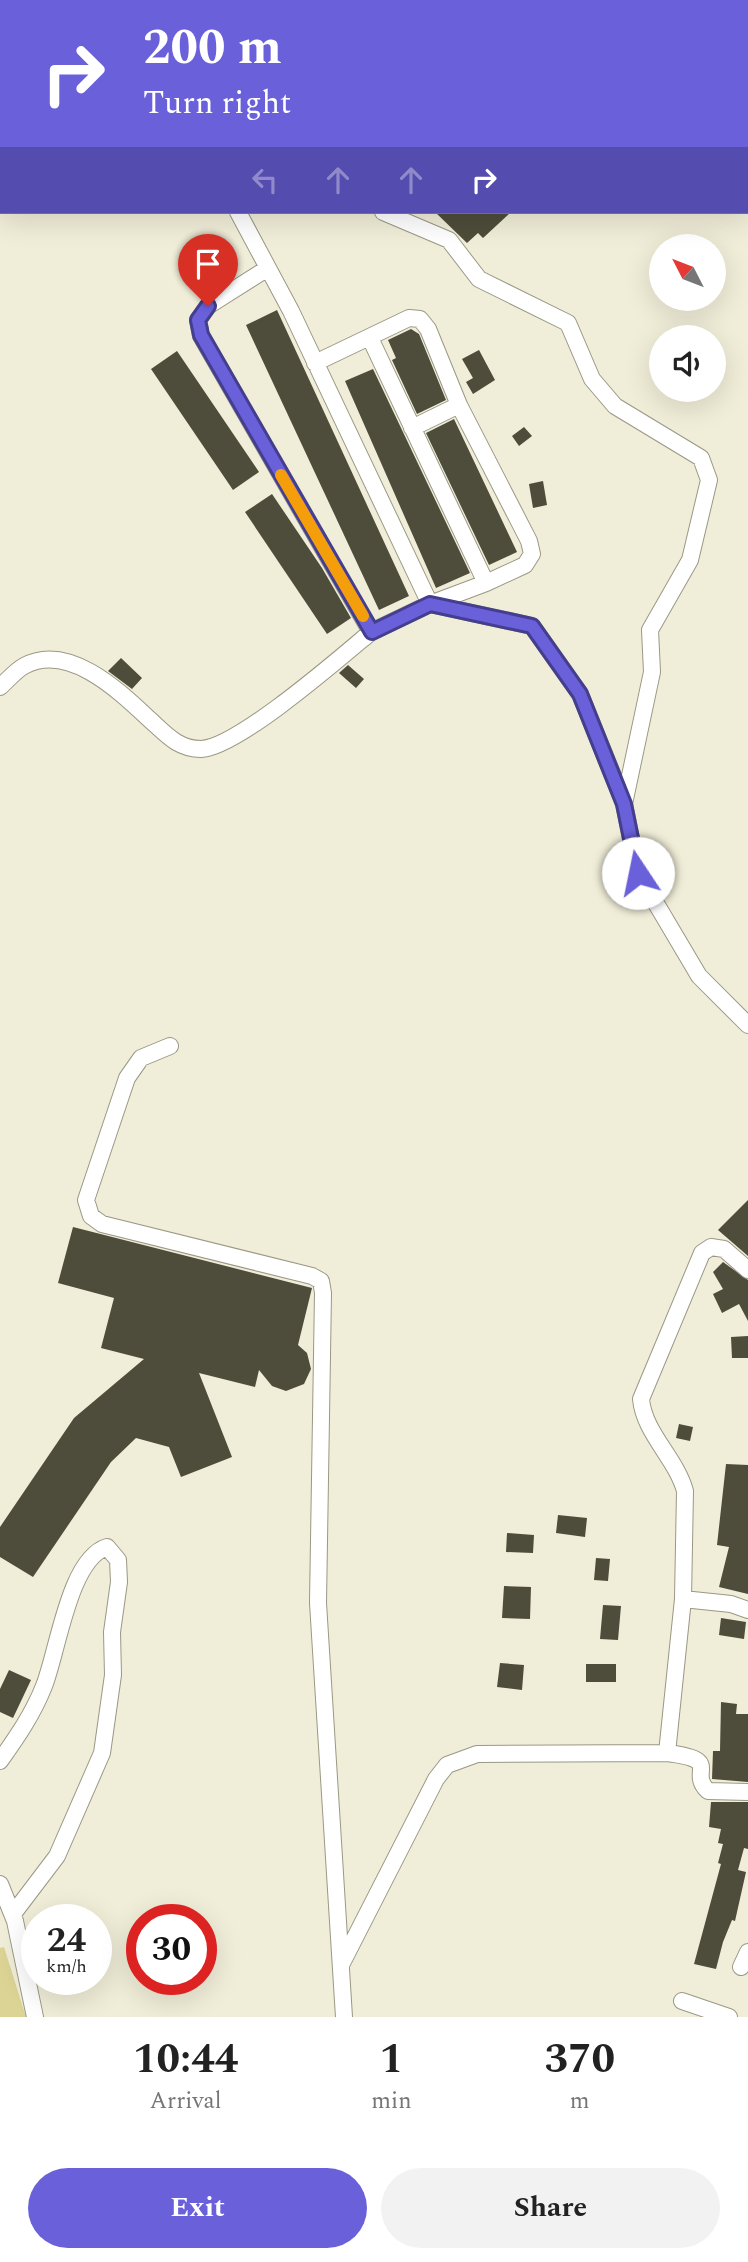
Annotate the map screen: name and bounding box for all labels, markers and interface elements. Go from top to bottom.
text: 200 m [143,11,282,86]
icon: right [28,28,119,119]
text: Turn right [143,79,291,128]
icon: left [246,161,284,199]
icon: ahead [319,161,357,199]
icon: ahead [392,161,430,199]
icon: right [465,161,503,199]
pin [178,234,238,306]
north arrow [649,234,726,312]
map controls [649,234,726,402]
icon: arrive [189,245,227,283]
button: sound [649,325,726,402]
position arrow [601,836,675,910]
speed limit sign: 30 [126,1904,217,1995]
text: 24 [47,1914,86,1967]
text: km/h [46,1953,87,1980]
text: 10:44 [133,2028,238,2091]
text: 1 [380,2028,403,2091]
text: 370 [544,2028,615,2091]
text: Arrival [150,2084,221,2119]
text: min [371,2084,412,2119]
text: m [570,2084,590,2119]
button: Exit [28,2168,367,2248]
button: Share [381,2168,720,2248]

